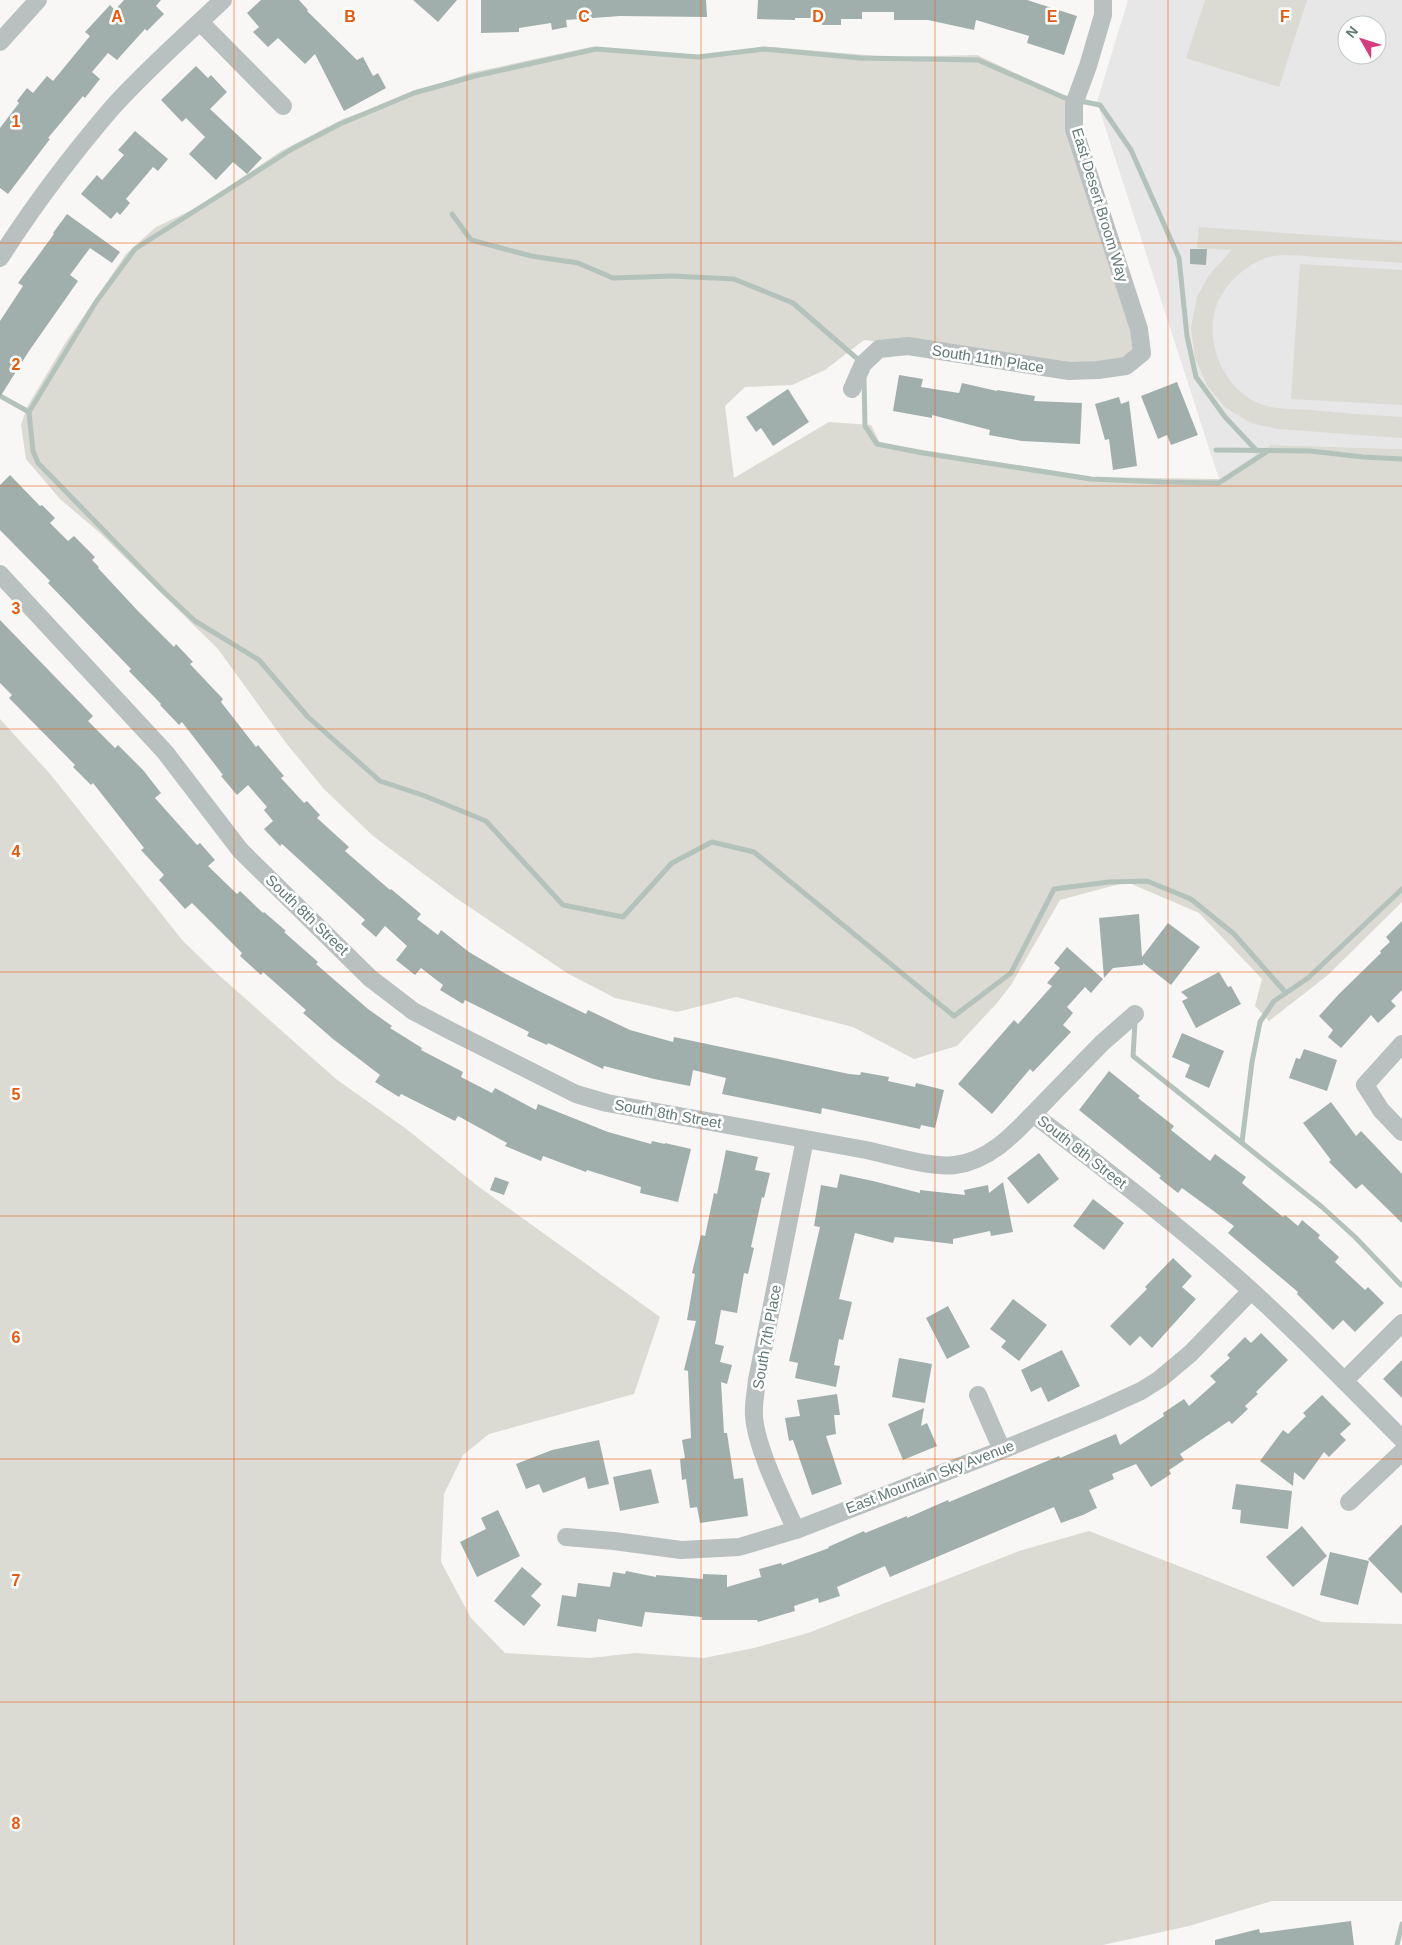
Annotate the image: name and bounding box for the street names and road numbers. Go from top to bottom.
street label: East Desert Broom Way [1069,126,1132,284]
street label: South 11th Place [931,341,1045,376]
street label: South 8th Street [262,871,353,959]
street label: South 8th Street [613,1096,724,1131]
street label: South 8th Street [1034,1112,1131,1192]
street label: South 7th Place [749,1283,784,1391]
street label: East Mountain Sky Avenue [843,1437,1016,1517]

